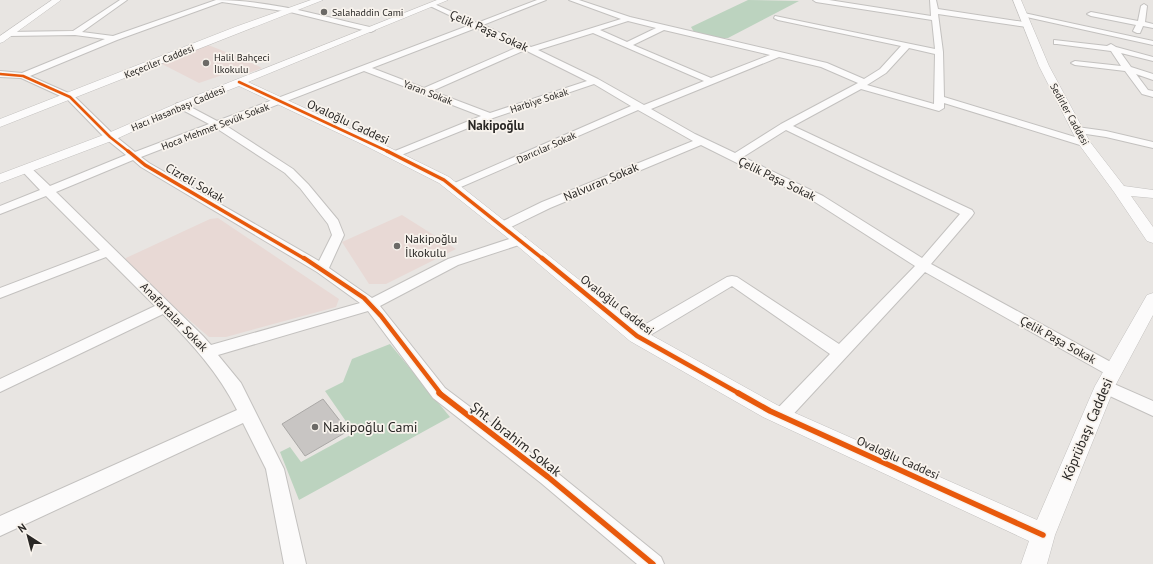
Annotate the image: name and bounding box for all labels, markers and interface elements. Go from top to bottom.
place label: Salahaddin Cami [332,6,403,19]
street label: Çelik Paşa Sokak [448,6,531,55]
marker: Salahaddin Cami [319,7,329,17]
street label: Keçeciler Caddesi [122,42,196,81]
place label: Halil Bahçeci İlkokulu [214,51,270,76]
marker: Halil Bahçeci İlkokulu [201,58,211,68]
street label: Yaran Sokak [401,77,454,108]
street label: Sedirler Caddesi [1047,81,1092,148]
street label: Hacı Hasanbaşı Caddesi [129,83,227,134]
street label: Harbiye Sokak [508,85,570,116]
street label: Ovaloğlu Caddesi [305,96,392,147]
street label: Hoca Mehmet Sevük Sokak [159,100,271,153]
district label: Nakipoğlu [468,117,524,134]
street label: Darıcılar Sokak [514,128,578,166]
street label: Çelik Paşa Sokak [736,153,819,204]
street label: Nalvuran Sokak [561,159,641,204]
street label: Cizreli Sokak [163,160,228,206]
place label: Nakipoğlu İlkokulu [405,231,457,260]
marker: Nakipoğlu İlkokulu [392,241,402,251]
street label: Ovaloğlu Caddesi [578,271,657,338]
street label: Anafartalar Sokak [137,279,211,355]
street label: Çelik Paşa Sokak [1018,313,1099,367]
street label: Köprübaşı Caddesi [1057,375,1117,483]
street label: Şht. İbrahim Sokak [467,398,565,480]
place label: Nakipoğlu Cami [323,418,418,436]
marker: Nakipoğlu Cami [310,422,320,432]
street label: Ovaloğlu Caddesi [854,433,942,483]
north arrow [8,516,48,556]
text: N [15,520,29,536]

